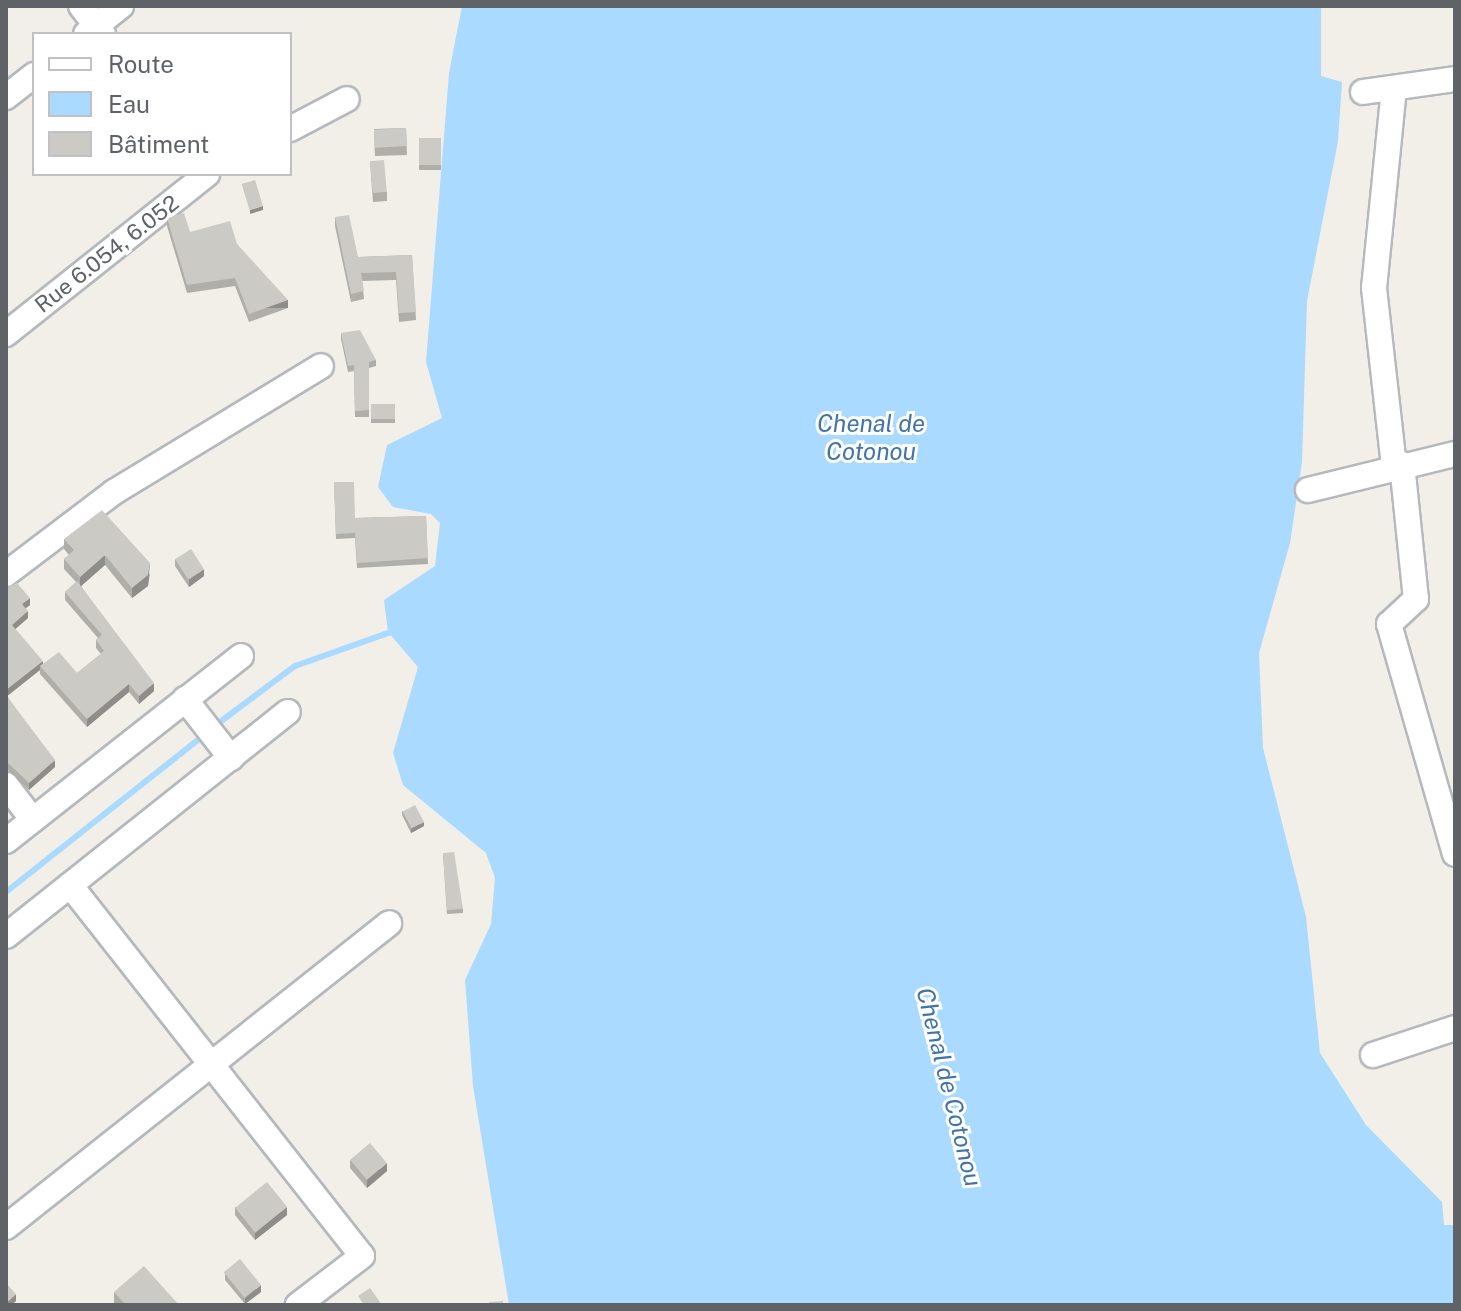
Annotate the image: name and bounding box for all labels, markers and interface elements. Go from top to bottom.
legend [32,32,292,176]
text: Route [108,50,174,78]
text: Eau [108,90,150,118]
text: Bâtiment [108,130,209,158]
street label: Rue 6.054, 6.052 [30,190,184,318]
water label: Chenal de Cotonou [817,410,925,466]
water label: Chenal de Cotonou [910,984,988,1190]

